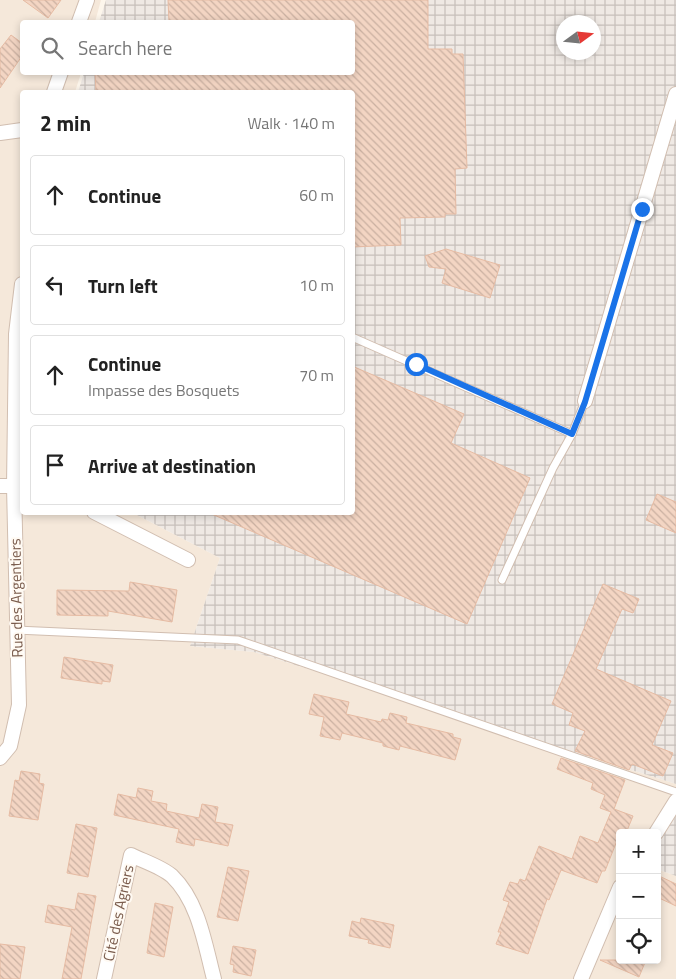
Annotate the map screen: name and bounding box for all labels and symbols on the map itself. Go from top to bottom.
north arrow [556,15,601,60]
route end [631,198,654,221]
route start [405,353,428,376]
street label: Rue des Argentiers [3,538,29,658]
street label: Cité des Agriers [97,863,139,963]

